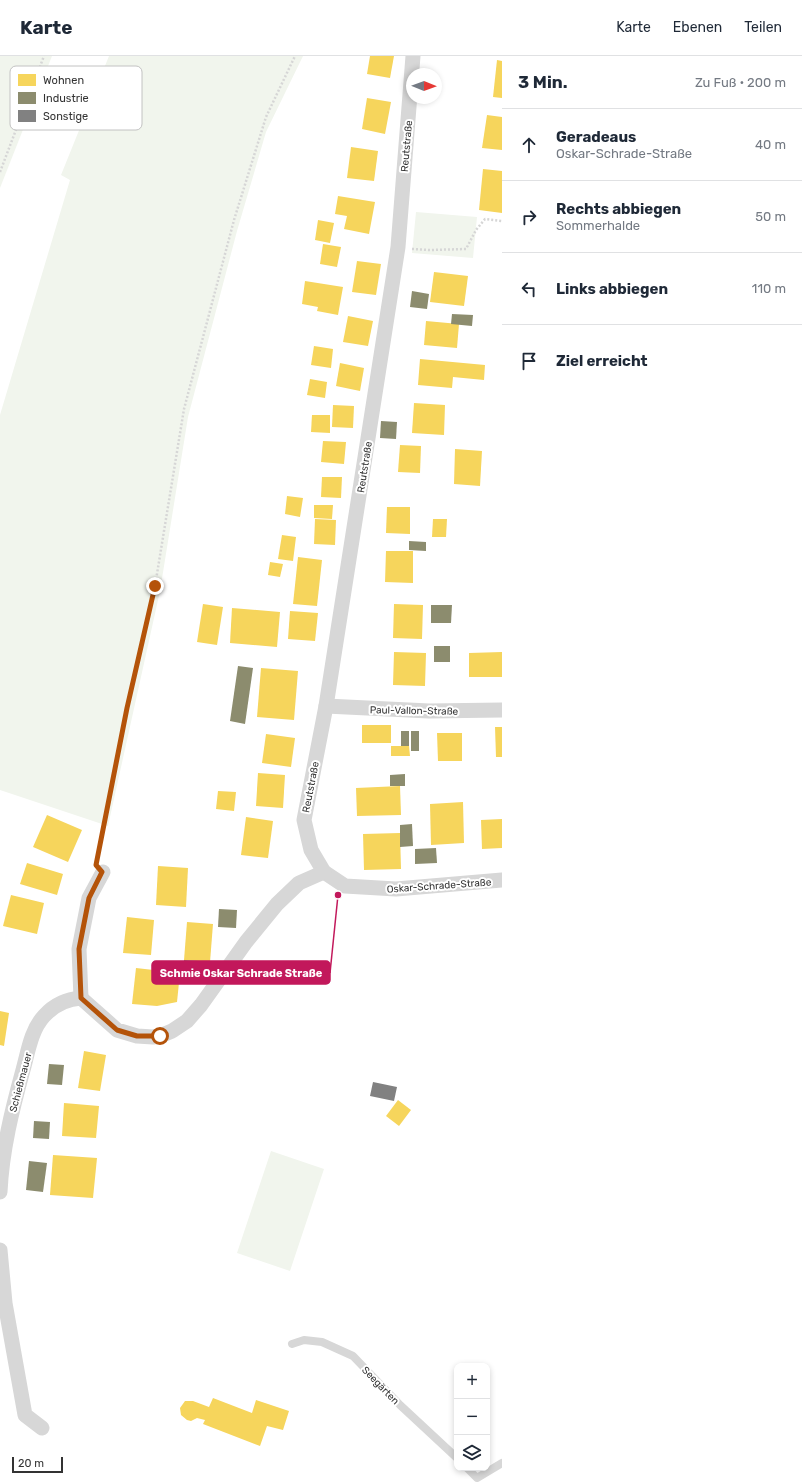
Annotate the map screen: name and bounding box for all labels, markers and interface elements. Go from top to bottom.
text: Karte [20,16,72,39]
text: Karte [616,19,651,36]
text: Ebenen [673,19,722,36]
text: Teilen [744,19,782,36]
legend [10,66,142,130]
north arrow [406,68,442,104]
text: 3 Min. [518,72,568,92]
text: Wohnen [43,74,84,87]
text: Zu Fuß · 200 m [695,75,786,90]
text: Industrie [43,92,89,105]
text: Sonstige [43,110,88,123]
street label: Reutstraße [399,119,415,172]
text: Geradeaus [556,128,636,146]
icon: ahead [518,134,540,156]
text: 40 m [755,137,786,152]
text: Oskar-Schrade-Straße [556,146,692,161]
text: Rechts abbiegen [556,200,681,218]
icon: right [518,206,540,228]
text: 50 m [755,209,786,224]
text: Sommerhalde [556,218,640,233]
icon: left [518,278,540,300]
text: Links abbiegen [556,280,668,298]
text: 110 m [752,281,786,296]
icon: arrive [518,350,540,372]
text: Ziel erreicht [556,352,648,370]
street label: Reutstraße [355,440,375,494]
route end [146,577,164,595]
street label: Paul-Vallon-Straße [370,704,459,718]
street label: Reutstraße [300,760,322,814]
street label: Oskar-Schrade-Straße [386,876,492,896]
callout: Schmie Oskar Schrade Straße [152,961,330,984]
text: Schmie Oskar Schrade Straße [160,967,323,980]
route start [151,1027,169,1045]
street label: Schießmauer [7,1051,35,1114]
map controls [454,1363,490,1471]
button: + [454,1363,490,1399]
street label: Seegärten [359,1364,401,1407]
button: − [454,1399,490,1435]
button: layers [454,1435,490,1471]
scale bar [12,1455,63,1474]
text: 20 m [18,1457,44,1470]

